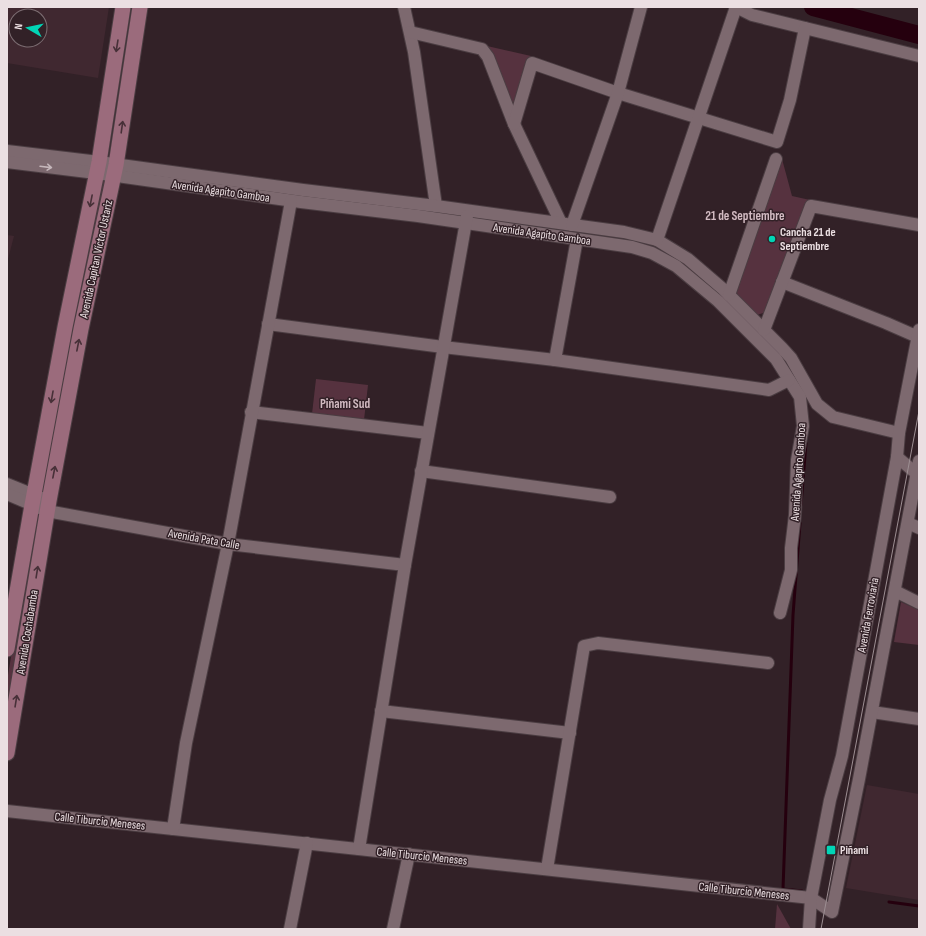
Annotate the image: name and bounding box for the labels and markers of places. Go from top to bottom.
place label: Cancha 21 de Septiembre [780,225,836,254]
marker: Cancha 21 de Septiembre [767,234,777,244]
place label: Piñami [840,843,869,858]
marker: Piñami [825,844,837,856]

